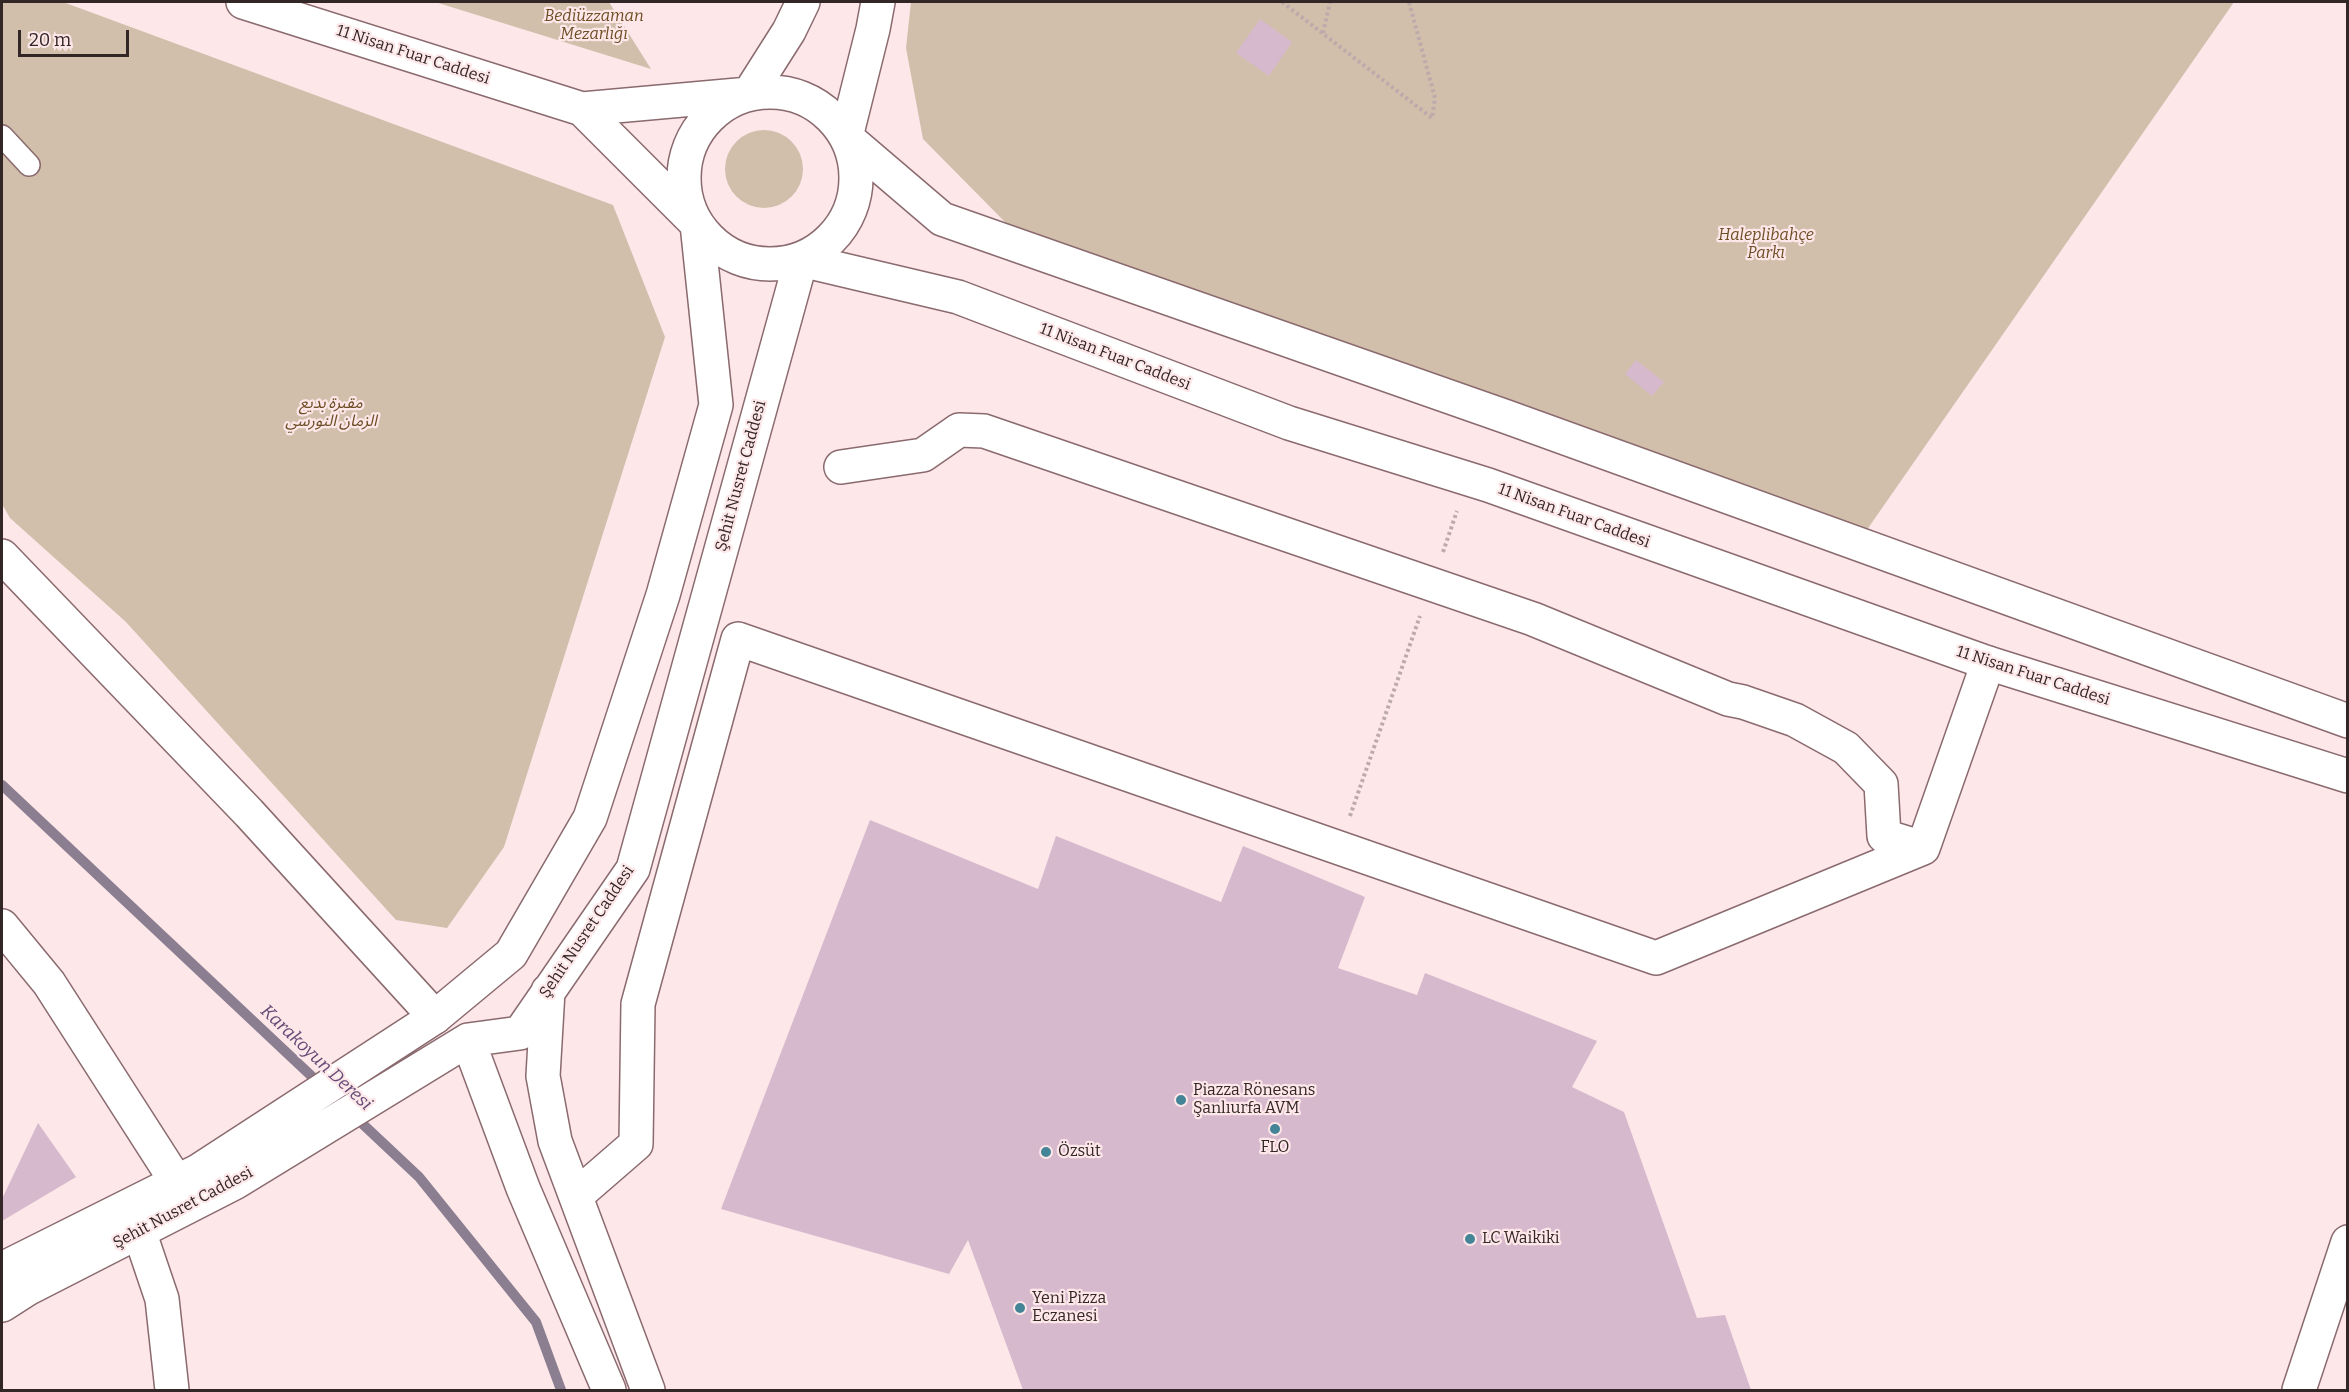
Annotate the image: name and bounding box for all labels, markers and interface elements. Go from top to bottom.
park label: Bediüzzaman Mezarlığı [544,7,644,45]
scale bar [21,18,132,56]
street label: 11 Nisan Fuar Caddesi [334,21,492,89]
text: 20 m [29,29,71,51]
park label: Haleplibahçe Parkı [1718,226,1814,264]
street label: 11 Nisan Fuar Caddesi [1037,319,1193,395]
park label: مقبرة بديع الزمان النورسي [285,394,377,432]
street label: Şehit Nusret Caddesi [712,398,770,554]
street label: 11 Nisan Fuar Caddesi [1496,480,1652,552]
street label: 11 Nisan Fuar Caddesi [1954,642,2112,710]
street label: Şehit Nusret Caddesi [536,862,638,1002]
water label: Karakoyun Deresi [256,1001,376,1115]
place label: Piazza Rönesans Şanlıurfa AVM [1193,1081,1315,1119]
marker: Piazza Rönesans Şanlıurfa AVM [1174,1093,1188,1107]
marker: FLO [1268,1122,1282,1136]
place label: FLO [1261,1138,1289,1158]
place label: Özsüt [1058,1142,1101,1162]
marker: Özsüt [1039,1145,1053,1159]
street label: Şehit Nusret Caddesi [110,1163,256,1253]
place label: LC Waikiki [1482,1229,1559,1249]
marker: LC Waikiki [1463,1232,1477,1246]
place label: Yeni Pizza Eczanesi [1032,1289,1106,1327]
marker: Yeni Pizza Eczanesi [1013,1301,1027,1315]

